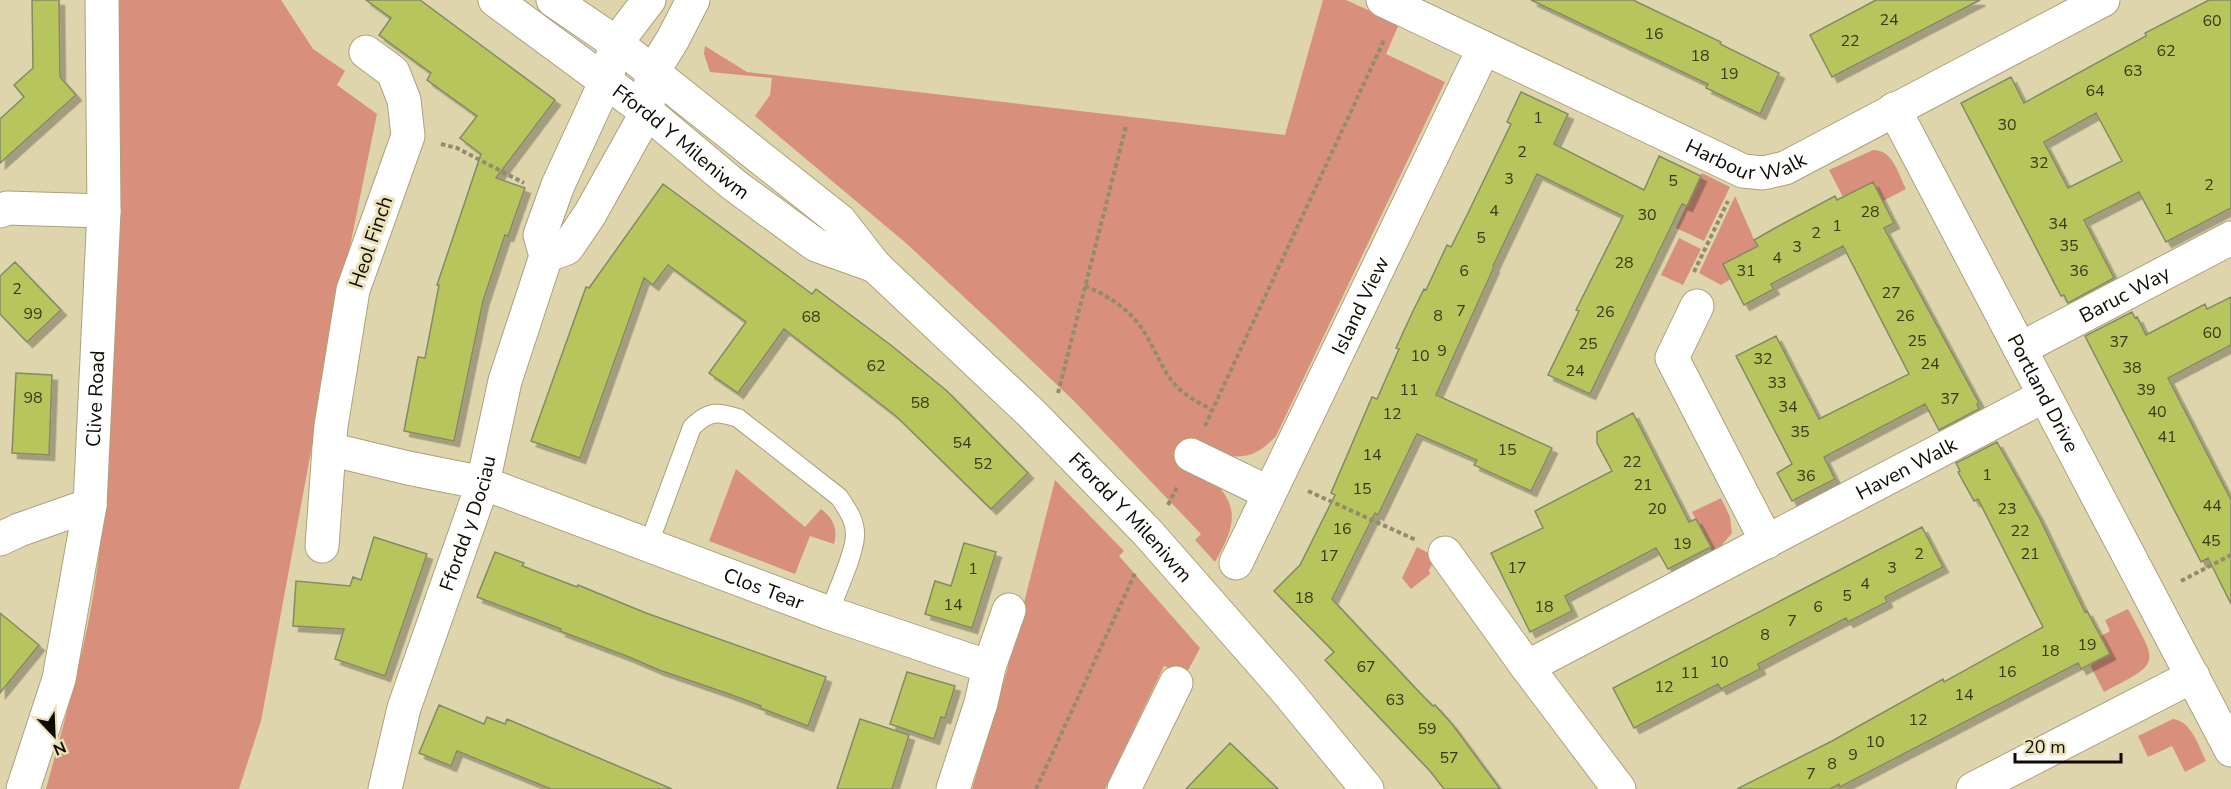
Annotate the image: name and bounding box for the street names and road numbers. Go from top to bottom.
street label: Ffordd Y Mileniwm [607,78,755,205]
street label: Harbour Walk [1681,132,1812,187]
street label: Heol Finch [343,192,399,292]
street label: Island View [1325,252,1395,359]
street label: Baruc Way [2075,259,2175,329]
street label: Portland Drive [2001,329,2086,457]
street label: Clive Road [79,350,111,447]
street label: Haven Walk [1851,430,1962,506]
street label: Ffordd Y Mileniwm [1063,446,1199,588]
street label: Ffordd y Dociau [433,453,502,594]
street label: Clos Tear [720,561,808,616]

